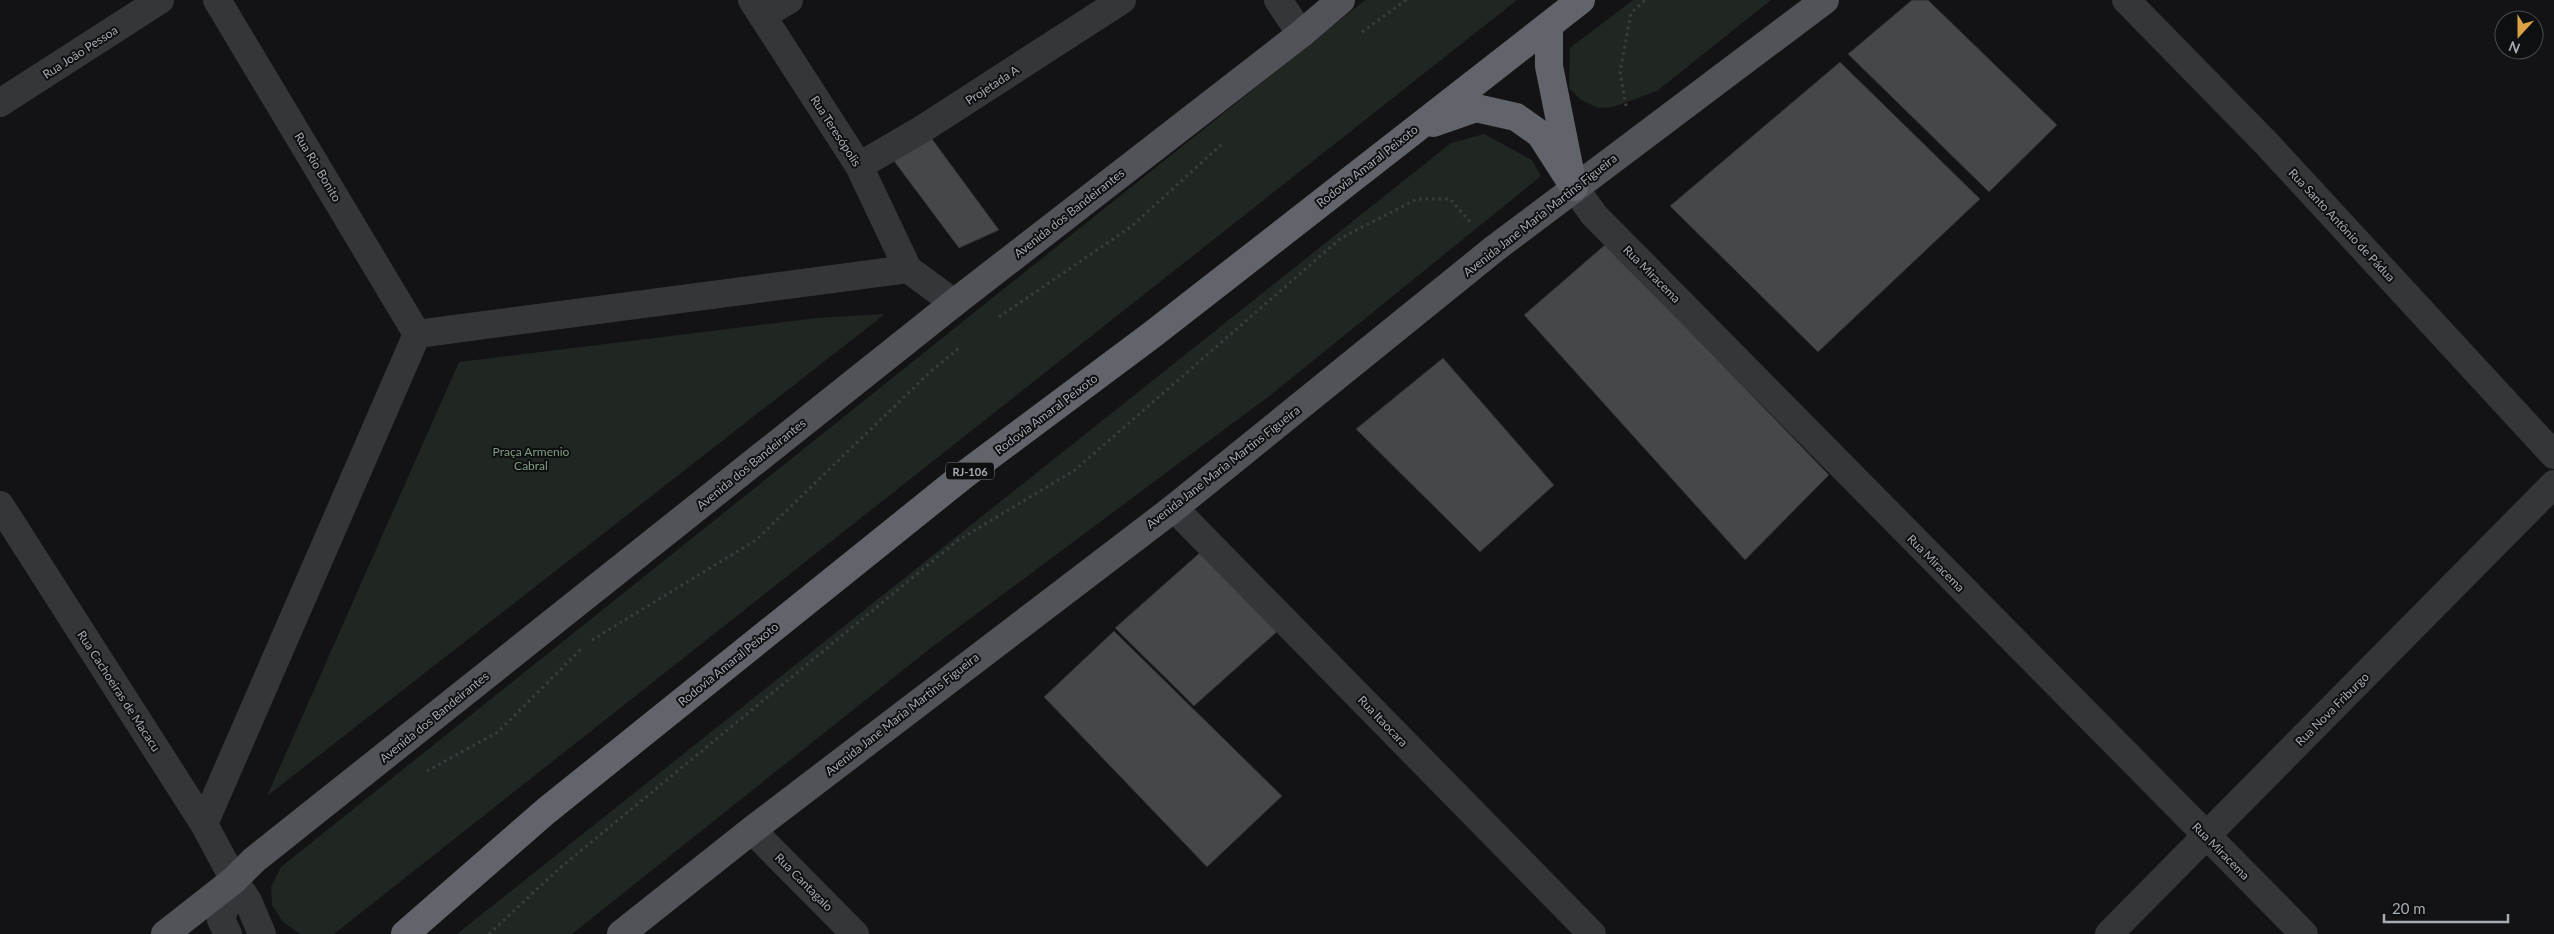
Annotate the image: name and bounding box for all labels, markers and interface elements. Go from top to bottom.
north arrow [2494,10,2544,60]
street label: Rua João Pessoa [40,22,120,82]
text: N [2506,38,2522,57]
street label: Projetada A [962,62,1022,108]
street label: Rua Teresópolis [808,93,864,169]
street label: Rodovia Amaral Peixoto [1313,122,1421,210]
street label: Rua Rio Bonito [291,130,345,205]
street label: Avenida Jane Maria Martins Figueira [1460,150,1620,280]
street label: Avenida dos Bandeirantes [1011,165,1127,261]
street label: Rua Santo Antônio de Pádua [2286,165,2398,285]
street label: Rua Miracema [1620,242,1684,306]
street label: Rodovia Amaral Peixoto [992,370,1100,457]
street label: Avenida Jane Maria Martins Figueira [1143,402,1303,532]
street label: Avenida dos Bandeirantes [693,415,809,513]
park label: Praça Armenio Cabral [493,444,570,473]
road number: RJ-106 [946,462,994,480]
street label: Rua Miracema [1904,531,1968,595]
street label: Rodovia Amaral Peixoto [675,619,781,709]
street label: Rua Cachoeiras de Macacu [74,628,164,754]
street label: Avenida Jane Maria Martins Figueira [822,649,982,779]
street label: Avenida dos Bandeirantes [376,668,492,766]
street label: Rua Nova Friburgo [2292,669,2372,749]
street label: Rua Itaocara [1355,692,1411,750]
street label: Rua Miracema [2189,819,2253,883]
street label: Rua Cantagalo [772,850,836,914]
scale bar [2384,892,2508,924]
text: 20 m [2392,899,2426,917]

